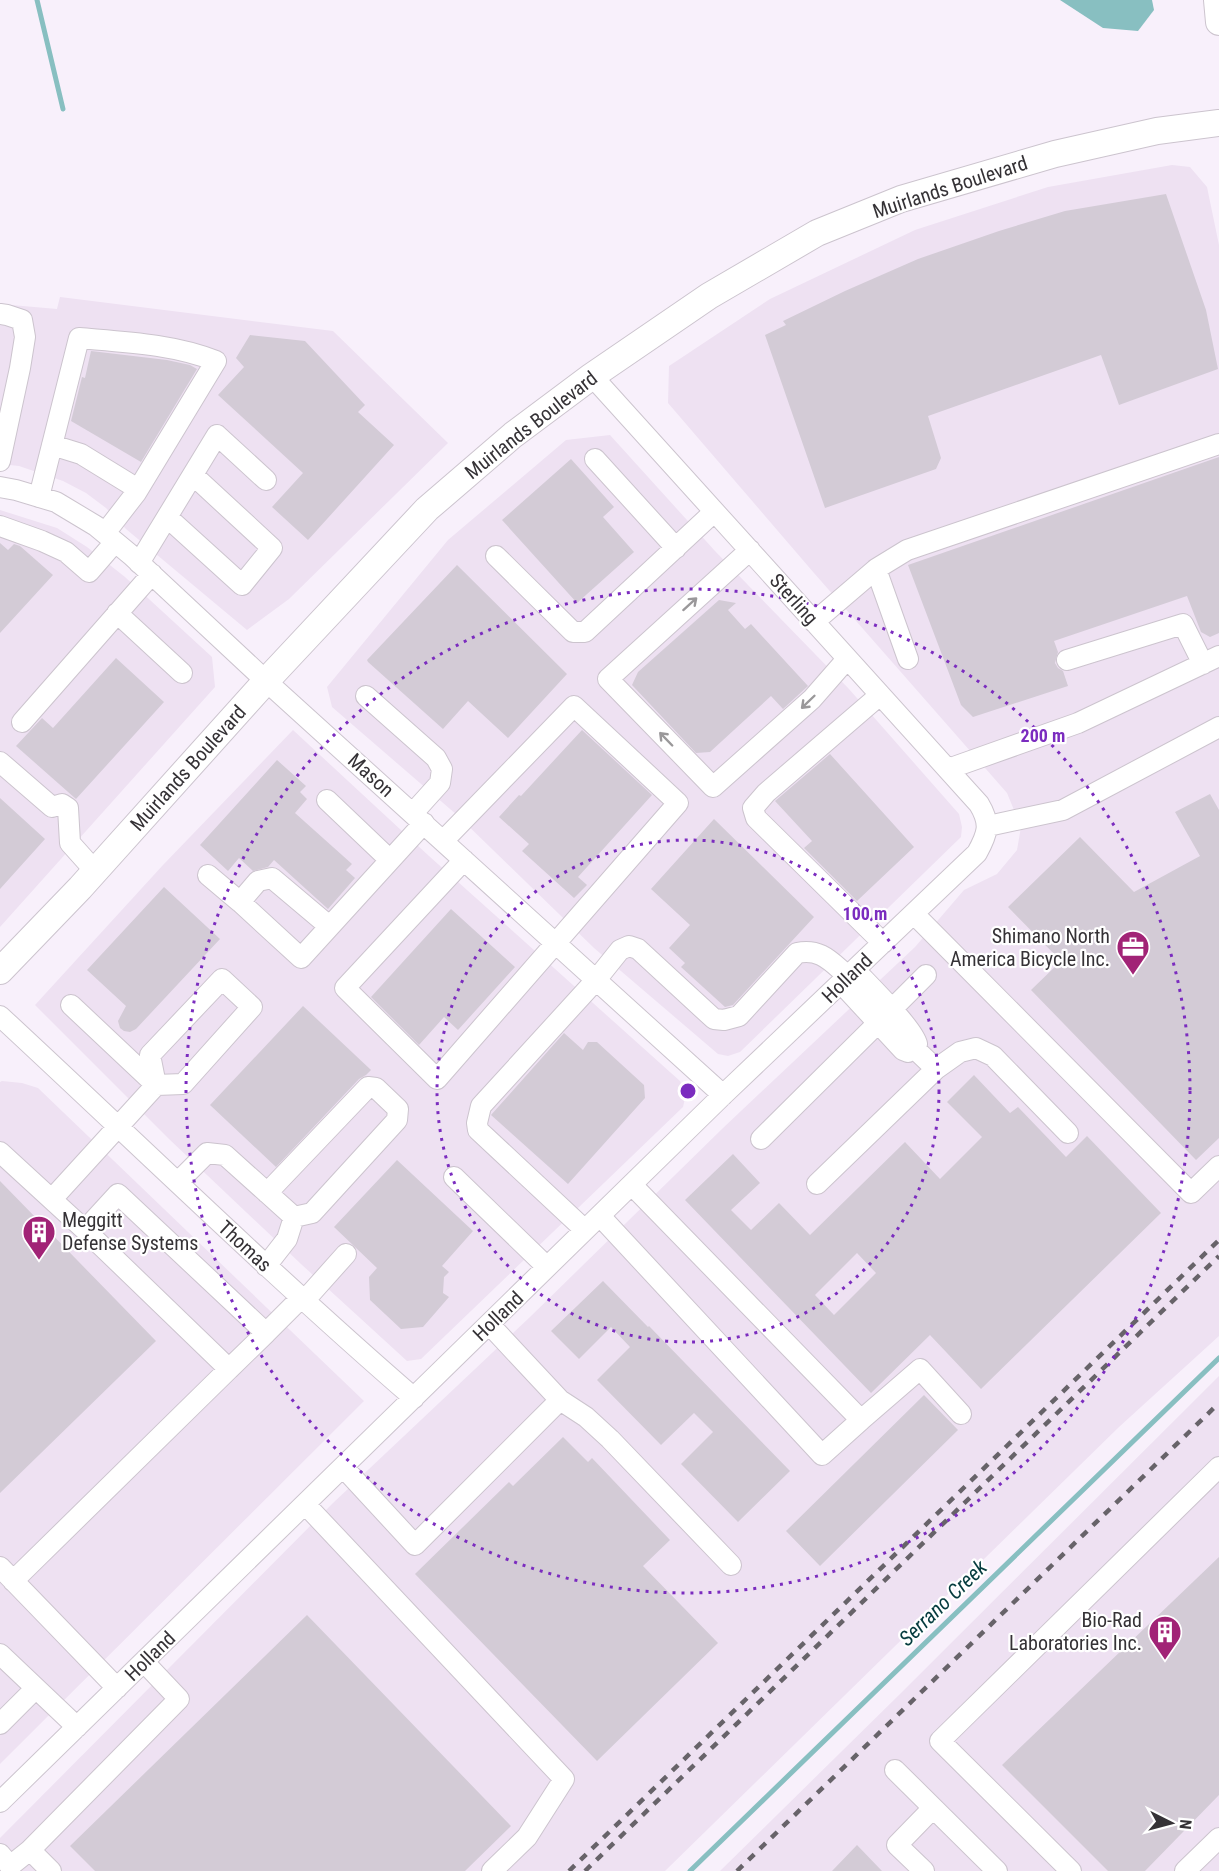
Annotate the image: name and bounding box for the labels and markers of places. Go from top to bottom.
place label: Shimano North America Bicycle Inc. [950,924,1110,971]
office icon: Shimano North America Bicycle Inc. [1115,929,1151,976]
centre of rings [678,1081,698,1101]
place label: Meggitt Defense Systems [62,1208,198,1255]
building icon: Meggitt Defense Systems [21,1214,57,1261]
place label: Bio-Rad Laboratories Inc. [1009,1608,1142,1655]
building icon: Bio-Rad Laboratories Inc. [1147,1614,1183,1661]

